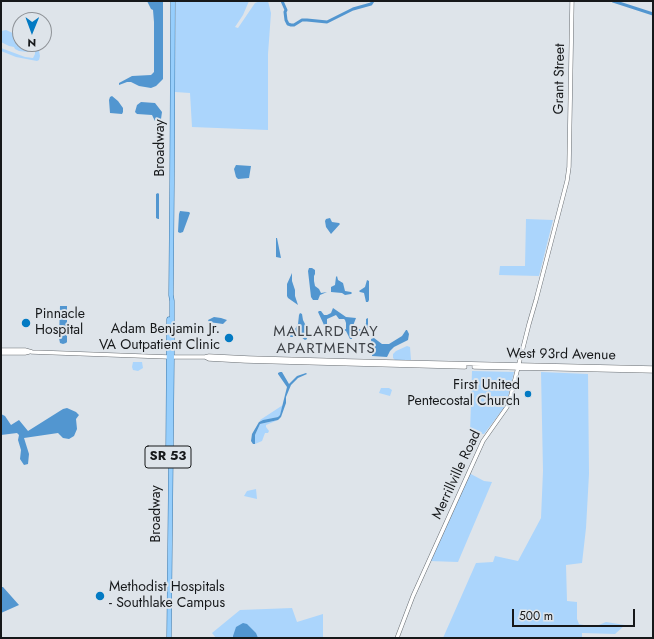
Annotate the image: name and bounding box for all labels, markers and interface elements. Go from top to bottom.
north arrow [12,12,52,52]
text: N [27,35,36,51]
street label: Grant Street [551,44,569,114]
street label: Broadway [153,119,169,177]
place label: Pinnacle Hospital [35,307,85,340]
marker: Pinnacle Hospital [20,317,32,329]
place label: Adam Benjamin Jr. VA Outpatient Clinic [99,322,220,354]
district label: MALLARD BAY APARTMENTS [273,323,379,358]
marker: Adam Benjamin Jr. VA Outpatient Clinic [223,332,235,344]
street label: West 93rd Avenue [506,346,616,364]
place label: First United Pentecostal Church [407,378,520,410]
marker: First United Pentecostal Church [523,389,533,399]
street label: Merrillville Road [429,428,485,522]
road number: SR 53 [145,446,191,468]
street label: Broadway [149,485,165,543]
place label: Methodist Hospitals - Southlake Campus [109,580,225,612]
marker: Methodist Hospitals - Southlake Campus [94,590,106,602]
scale bar [514,601,637,627]
text: 500 m [519,607,553,625]

